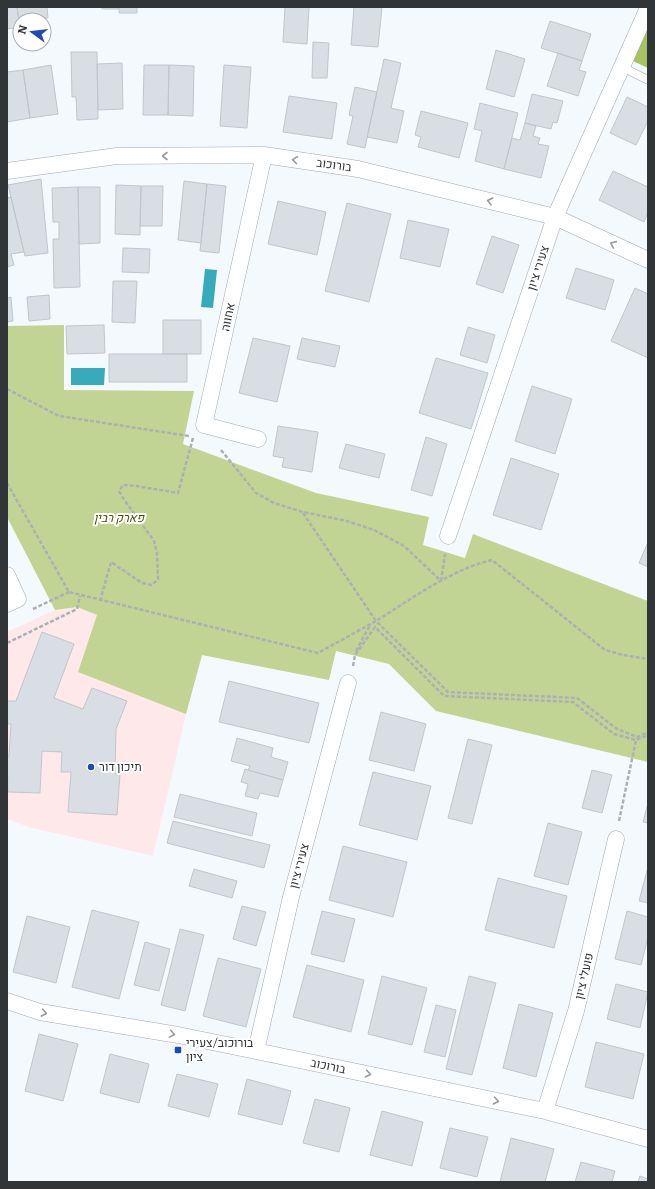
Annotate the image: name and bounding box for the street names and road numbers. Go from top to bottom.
street label: בורוכוב [315,153,354,175]
street label: צעירי ציון [521,243,553,292]
street label: אחווה [215,300,239,333]
street label: צעירי ציון [283,841,313,890]
street label: פועלי ציון [569,951,597,1001]
street label: בורוכוב [309,1053,348,1078]

